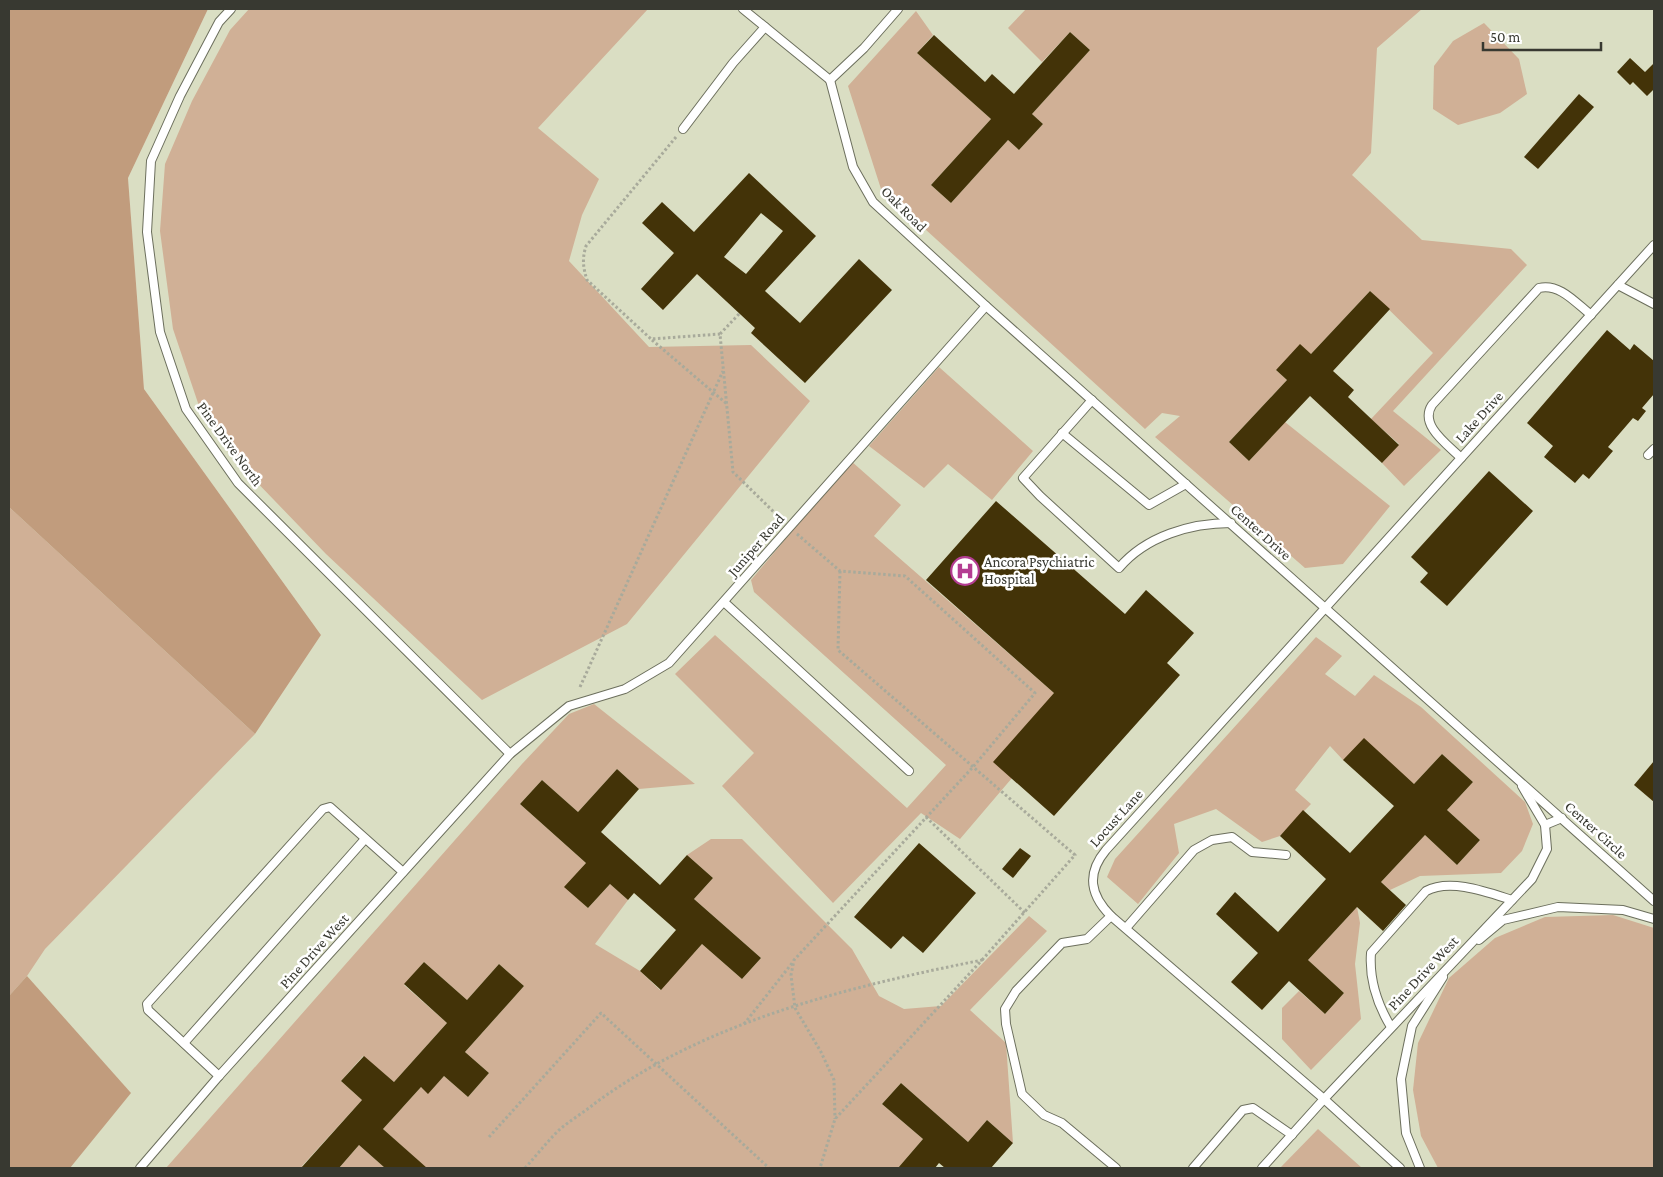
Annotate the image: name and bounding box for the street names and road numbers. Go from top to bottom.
street label: Oak Road [878,183,930,235]
street label: Lake Drive [1452,388,1506,446]
street label: Pine Drive North [194,399,266,489]
street label: Center Drive [1228,501,1295,564]
street label: Juniper Road [723,510,788,582]
street label: Locust Lane [1086,786,1146,850]
street label: Center Circle [1562,798,1630,862]
street label: Pine Drive West [276,910,352,992]
street label: Pine Drive West [1385,932,1462,1013]

